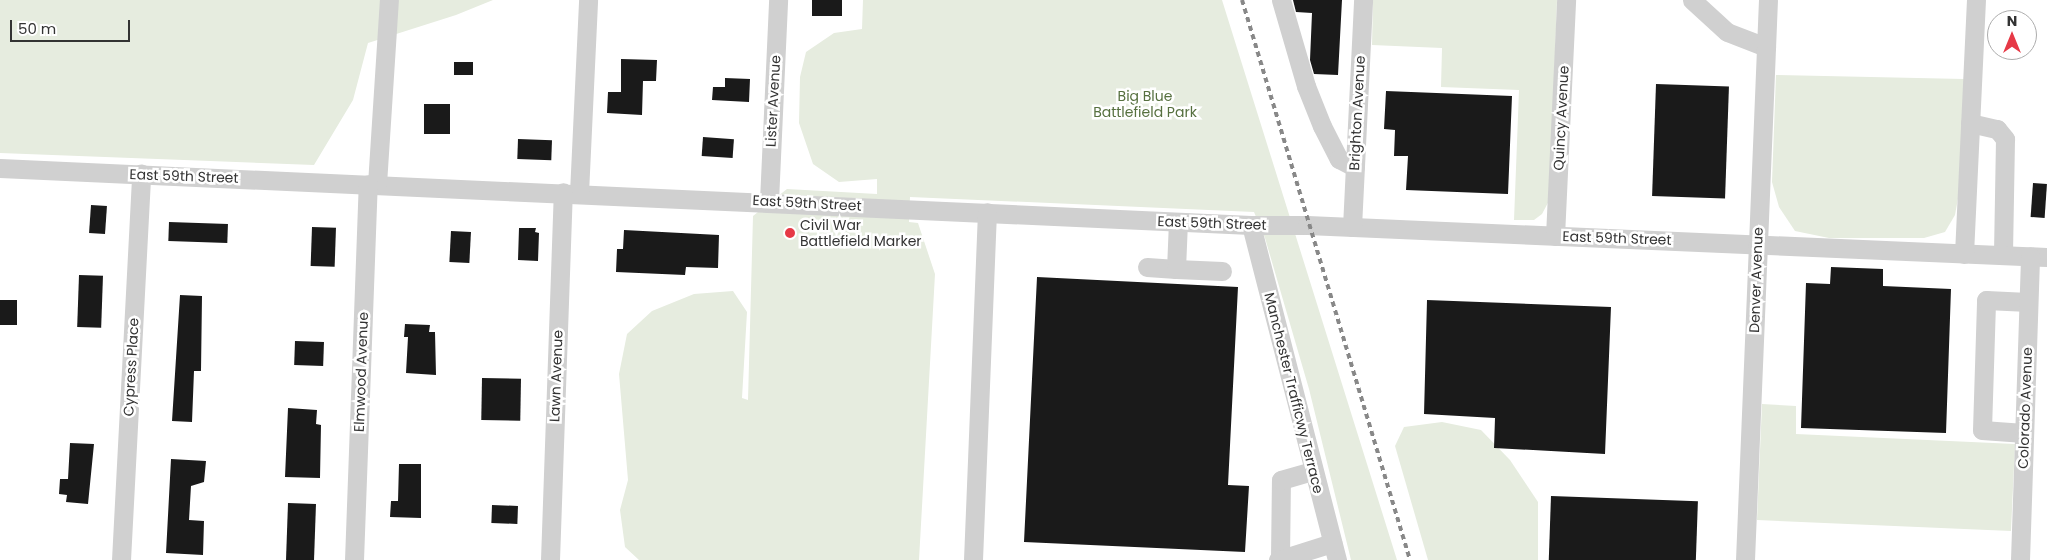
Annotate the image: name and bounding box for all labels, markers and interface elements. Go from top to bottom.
scale bar [12,10,132,42]
north arrow [1987,10,2037,60]
text: N [2007,11,2017,31]
text: 50 m [18,18,56,39]
street label: Lister Avenue [762,55,784,147]
street label: Brighton Avenue [1346,55,1368,171]
street label: Quincy Avenue [1550,65,1572,171]
park label: Big Blue Battlefield Park [1093,88,1197,120]
street label: East 59th Street [129,166,239,186]
street label: East 59th Street [752,192,862,214]
street label: East 59th Street [1157,213,1267,233]
place label: Civil War Battlefield Marker [800,217,922,250]
marker: Civil War Battlefield Marker [784,227,796,239]
street label: Denver Avenue [1746,227,1766,333]
street label: East 59th Street [1562,228,1672,248]
street label: Manchester Trafficwy Terrace [1261,291,1327,495]
street label: Elmwood Avenue [351,312,371,432]
street label: Cypress Place [120,317,142,417]
street label: Lawn Avenue [546,330,566,422]
street label: Colorado Avenue [2014,347,2036,469]

